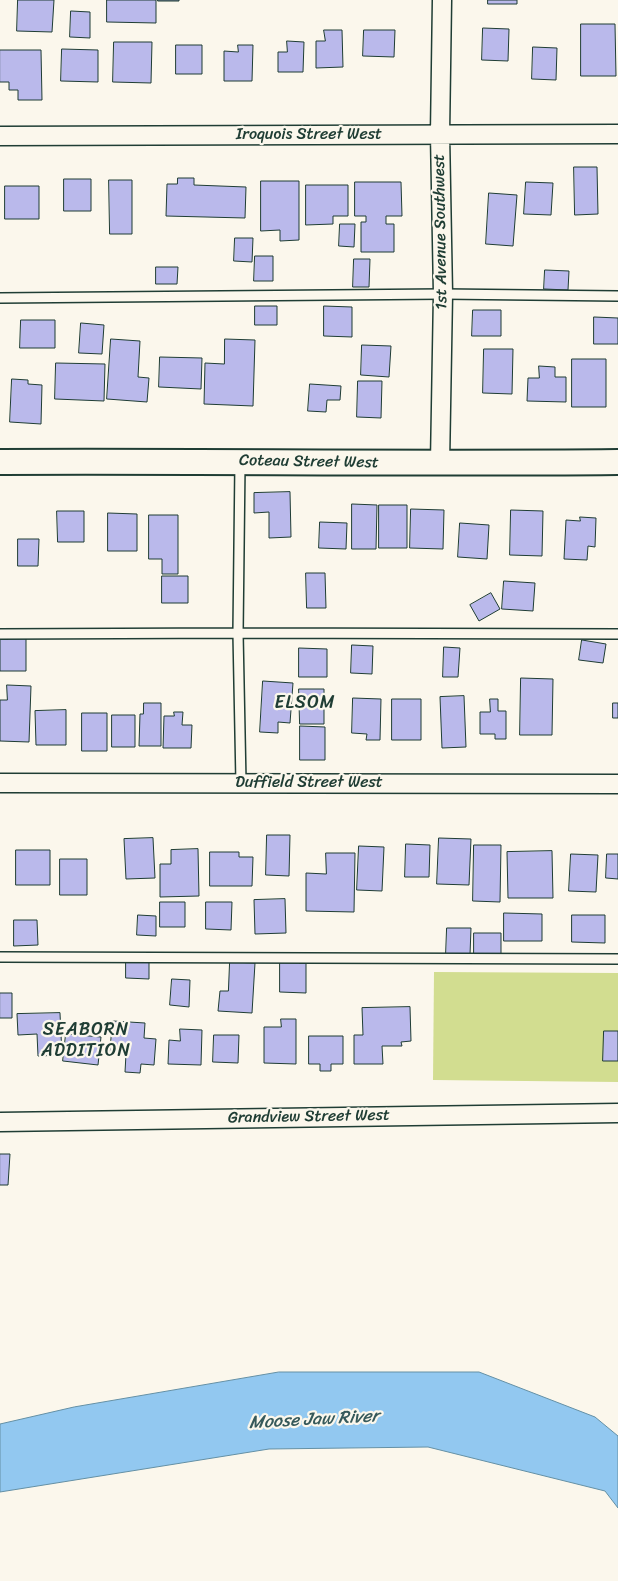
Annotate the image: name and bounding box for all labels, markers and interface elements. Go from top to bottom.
street label: Iroquois Street West [236,125,382,145]
street label: 1st Avenue Southwest [430,154,452,310]
street label: Coteau Street West [239,451,379,473]
district label: ELSOM [274,692,336,714]
street label: Duffield Street West [235,773,383,793]
district label: SEABORN ADDITION [42,1019,130,1062]
street label: Grandview Street West [228,1106,390,1128]
water label: Moose Jaw River [248,1406,380,1434]

